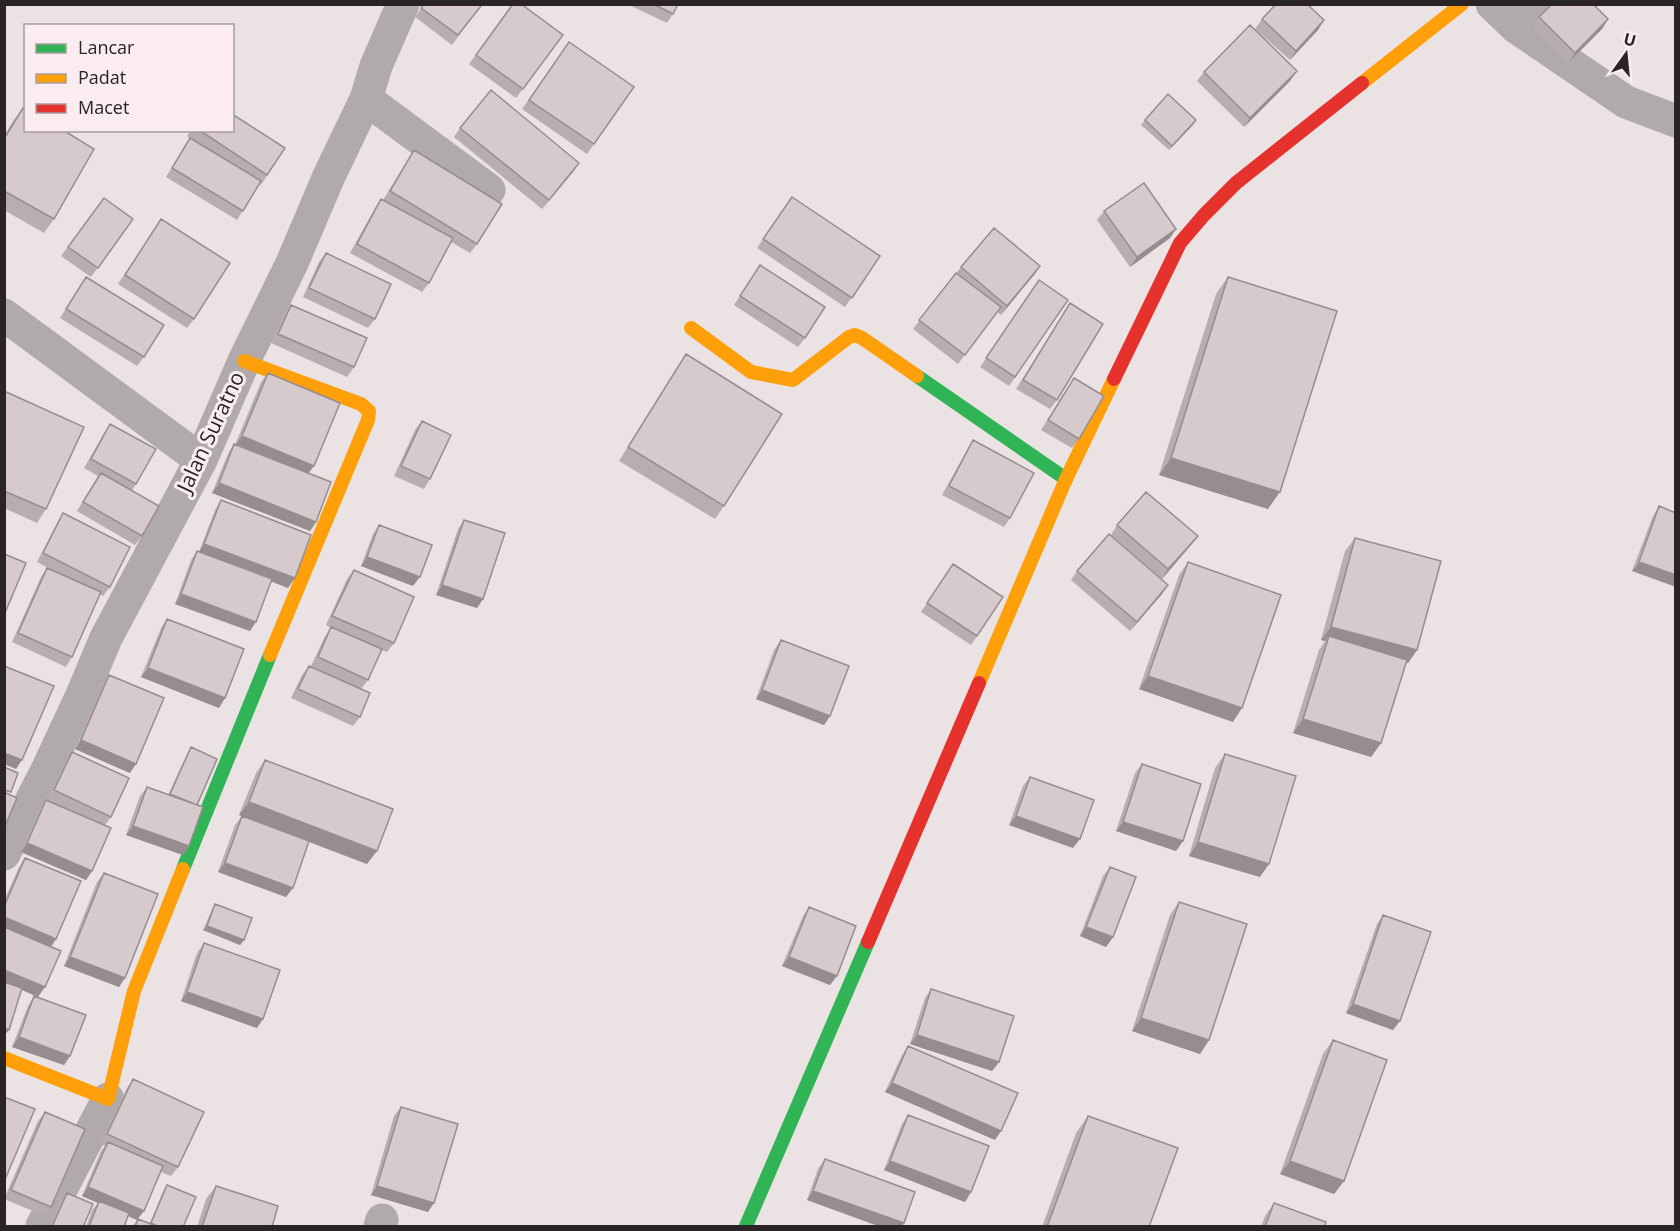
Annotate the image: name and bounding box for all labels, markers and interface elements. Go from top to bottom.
legend [24,24,234,132]
north arrow [1596,24,1656,84]
text: U [1621,27,1639,52]
text: Lancar [78,35,135,59]
text: Padat [78,65,126,89]
text: Macet [78,95,129,119]
street label: Jalan Suratno [169,367,250,498]

